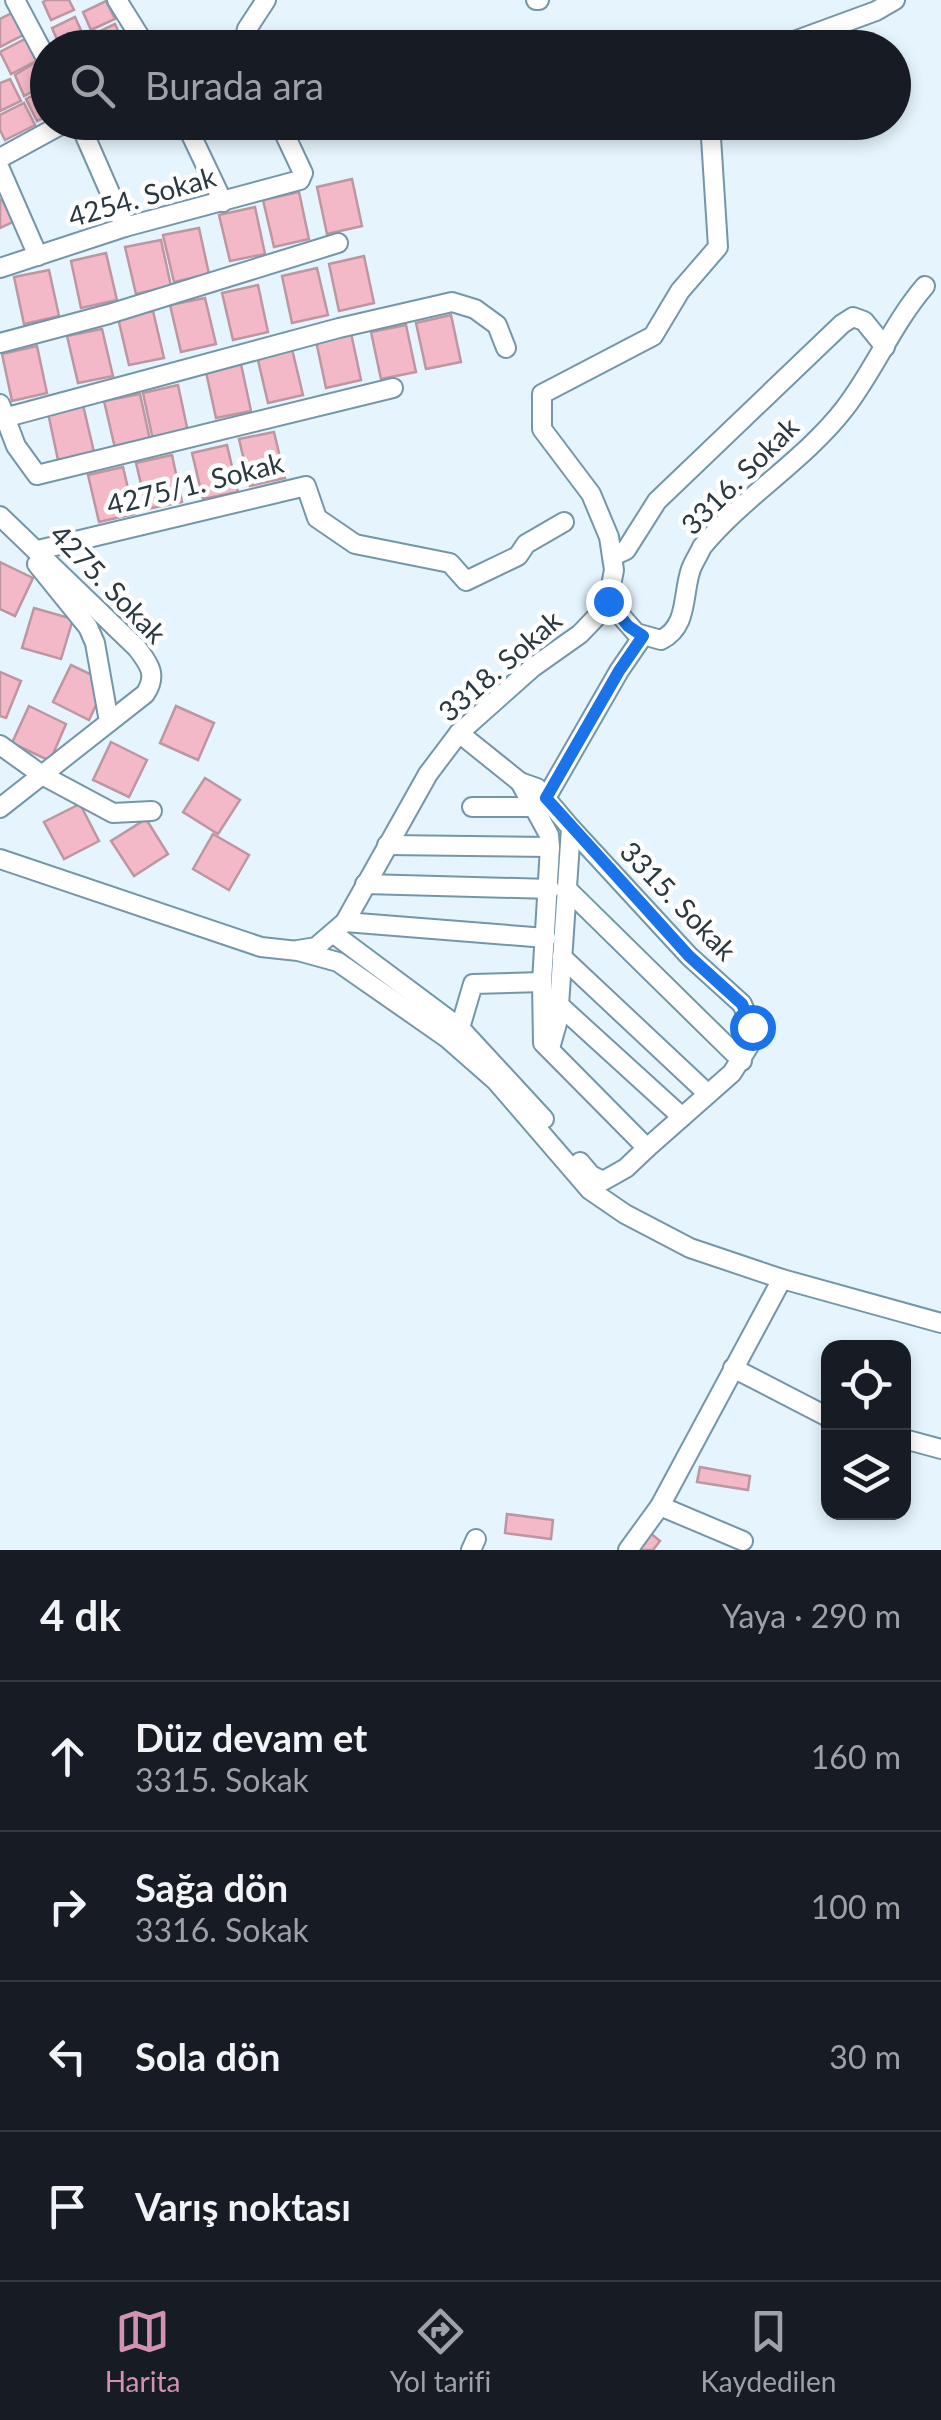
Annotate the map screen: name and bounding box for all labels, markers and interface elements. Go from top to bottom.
search box [30,30,911,140]
icon: search [65,58,120,113]
text: Burada ara [145,62,324,108]
street label: 4254. Sokak [64,159,220,233]
street label: 3316. Sokak [673,409,806,541]
street label: 4275/1. Sokak [103,444,287,521]
street label: 4275. Sokak [44,517,174,650]
route end [586,579,632,625]
street label: 3318. Sokak [431,602,568,728]
street label: 3315. Sokak [614,834,744,967]
route start [730,1005,776,1051]
map controls [821,1340,911,1520]
button: locate [821,1340,911,1430]
button: layers [821,1430,911,1520]
text: 4 dk [40,1590,121,1640]
text: Yaya · 290 m [722,1596,901,1635]
text: Düz devam et [135,1714,367,1760]
icon: ahead [40,1729,95,1784]
text: 160 m [811,1737,901,1776]
text: 3315. Sokak [135,1760,309,1799]
text: Sağa dön [135,1864,288,1910]
icon: right [40,1879,95,1934]
text: 100 m [811,1887,901,1926]
text: 3316. Sokak [135,1910,309,1949]
icon: left [40,2029,95,2084]
text: Sola dön [135,2033,280,2079]
text: 30 m [829,2037,901,2076]
icon: arrive [40,2179,95,2234]
text: Varış noktası [135,2183,351,2229]
tab: Harita [105,2304,180,2398]
tab: Yol tarifi [390,2304,491,2398]
tab: Kaydedilen [700,2304,836,2398]

